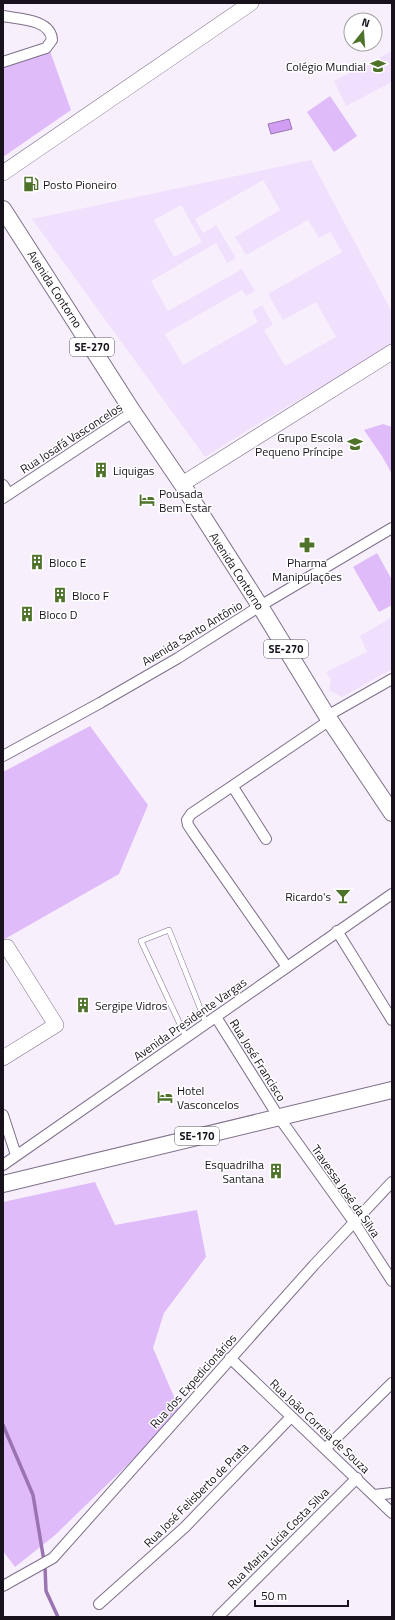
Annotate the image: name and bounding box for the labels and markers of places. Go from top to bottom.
place label: Colégio Mundial [286,57,366,76]
school or university icon: Colégio Mundial [369,57,387,75]
fuel station icon: Posto Pioneiro [22,175,40,193]
place label: Posto Pioneiro [43,175,117,194]
place label: Grupo Escola Pequeno Príncipe [255,428,343,461]
school or university icon: Grupo Escola Pequeno Príncipe [346,435,364,453]
building icon: Liquigas [92,461,110,479]
place label: Liquigas [113,461,155,480]
place label: Pousada Bem Estar [159,484,212,517]
hotel icon: Pousada Bem Estar [138,491,156,509]
pharmacy icon: Pharma Manipulações [298,536,316,554]
building icon: Bloco E [28,553,46,571]
place label: Bloco E [49,553,87,572]
place label: Pharma Manipulações [272,553,342,586]
building icon: Bloco F [51,586,69,604]
place label: Bloco F [72,586,109,605]
building icon: Bloco D [18,605,36,623]
place label: Bloco D [39,605,78,624]
place label: Ricardo's [285,887,331,906]
bar icon: Ricardo's [334,887,352,905]
building icon: Sergipe Vidros [74,996,92,1014]
place label: Sergipe Vidros [95,996,168,1015]
place label: Hotel Vasconcelos [177,1081,240,1114]
hotel icon: Hotel Vasconcelos [156,1088,174,1106]
place label: Esquadrilha Santana [205,1155,264,1188]
building icon: Esquadrilha Santana [267,1162,285,1180]

